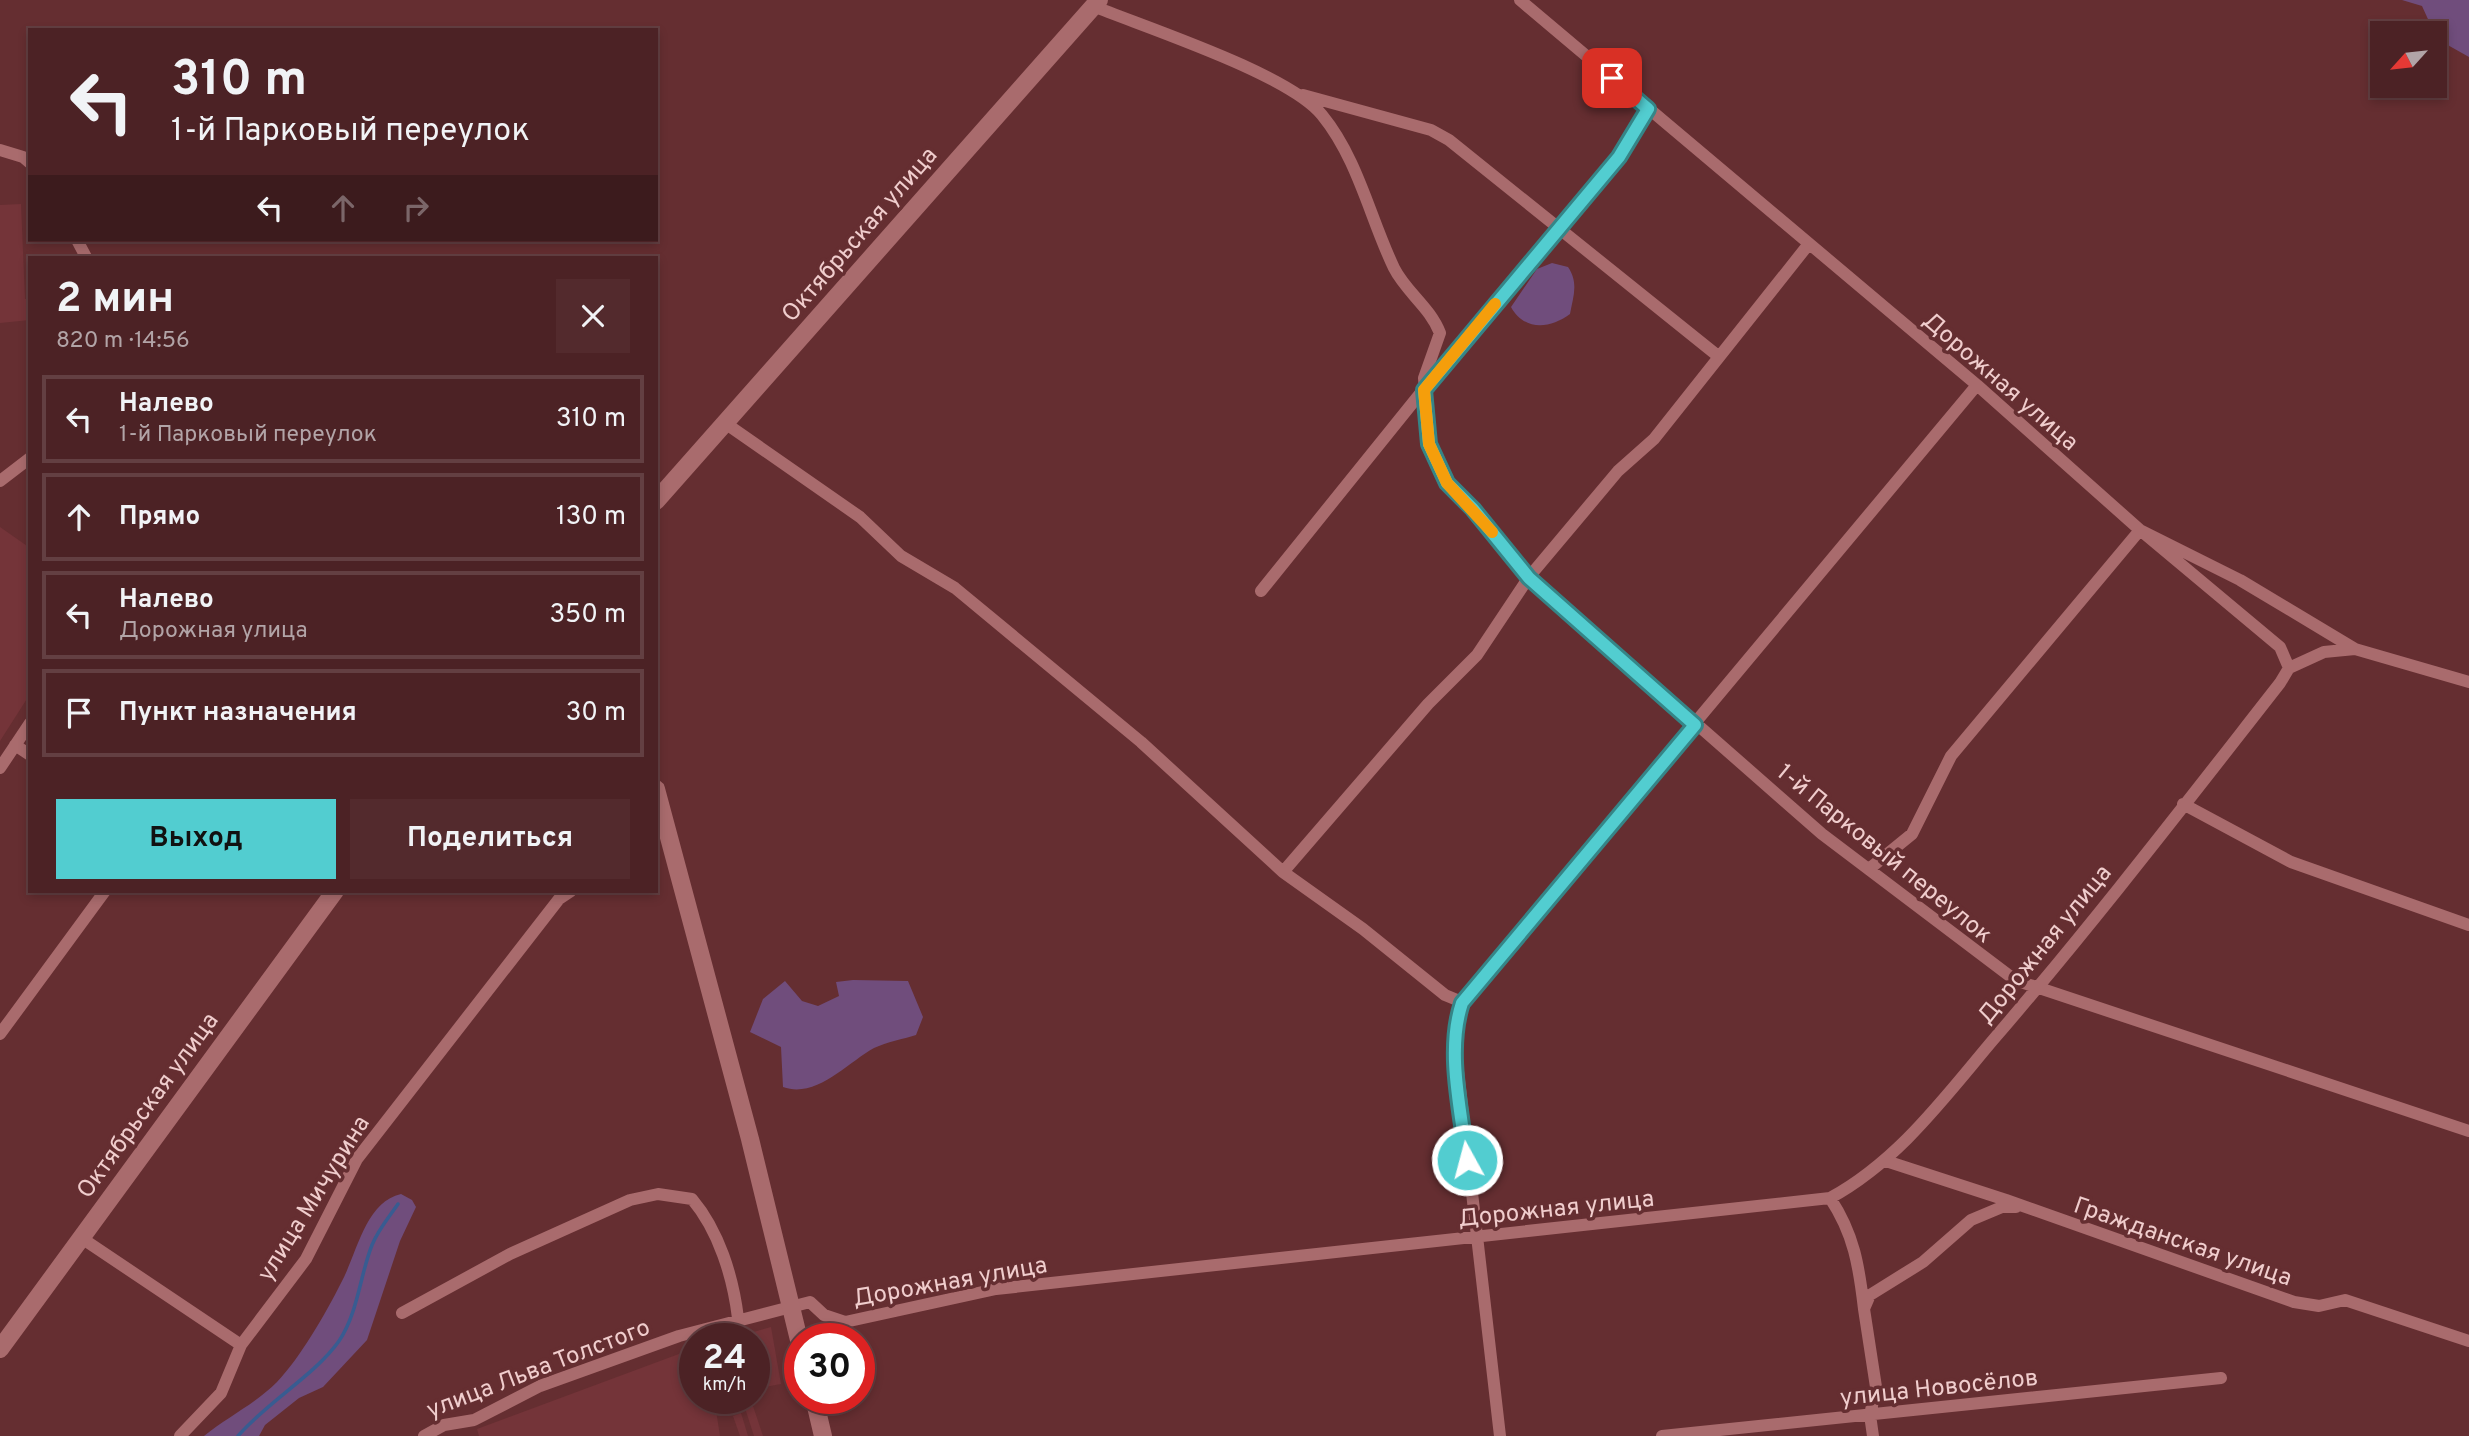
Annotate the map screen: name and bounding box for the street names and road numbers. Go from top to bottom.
street label: Октябрьская улица [776,142,945,329]
street label: Дорожная улица [1916,307,2084,458]
street label: 1-й Парковый переулок [1770,758,1998,951]
street label: Дорожная улица [1972,859,2119,1031]
street label: Октябрьская улица [71,1007,226,1205]
street label: улица Мичурина [252,1111,378,1287]
street label: Дорожная улица [1457,1185,1656,1235]
street label: Гражданская улица [2069,1191,2295,1294]
street label: Дорожная улица [851,1251,1050,1315]
street label: улица Льва Толстого [423,1313,655,1426]
street label: улица Новосёлов [1839,1364,2040,1414]

